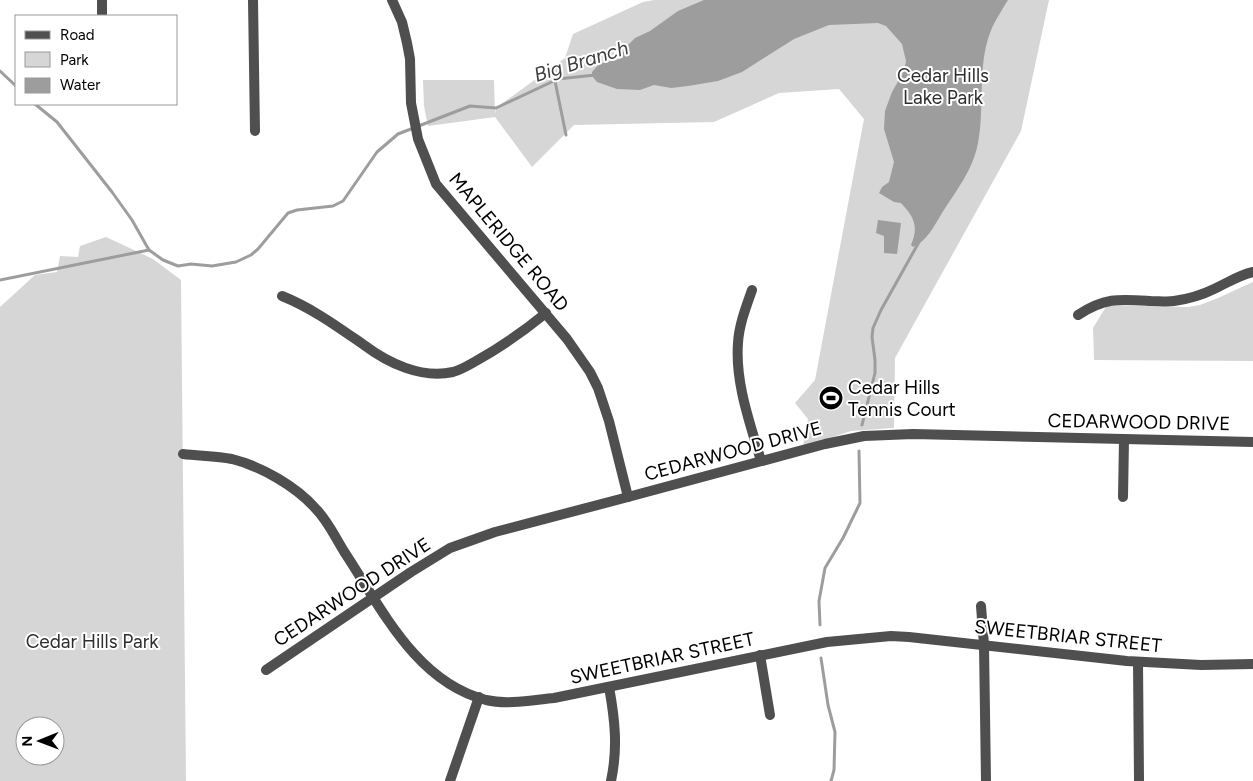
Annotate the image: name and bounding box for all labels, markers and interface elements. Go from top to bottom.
legend [15,15,178,105]
text: Road [60,26,95,44]
water label: Big Branch [531,35,631,87]
text: Park [60,51,89,69]
park label: Cedar Hills Lake Park [897,64,989,109]
text: Water [60,76,100,94]
street label: MAPLERIDGE ROAD [444,168,574,316]
place label: Cedar Hills Tennis Court [848,376,956,421]
sports icon: Cedar Hills Tennis Court [818,385,844,411]
street label: CEDARWOOD DRIVE [1047,409,1231,435]
street label: CEDARWOOD DRIVE [642,416,824,486]
street label: CEDARWOOD DRIVE [269,533,435,651]
street label: SWEETBRIAR STREET [973,615,1163,657]
street label: SWEETBRIAR STREET [568,627,757,689]
park label: Cedar Hills Park [26,630,159,653]
north arrow [15,716,65,766]
text: N [19,736,36,747]

